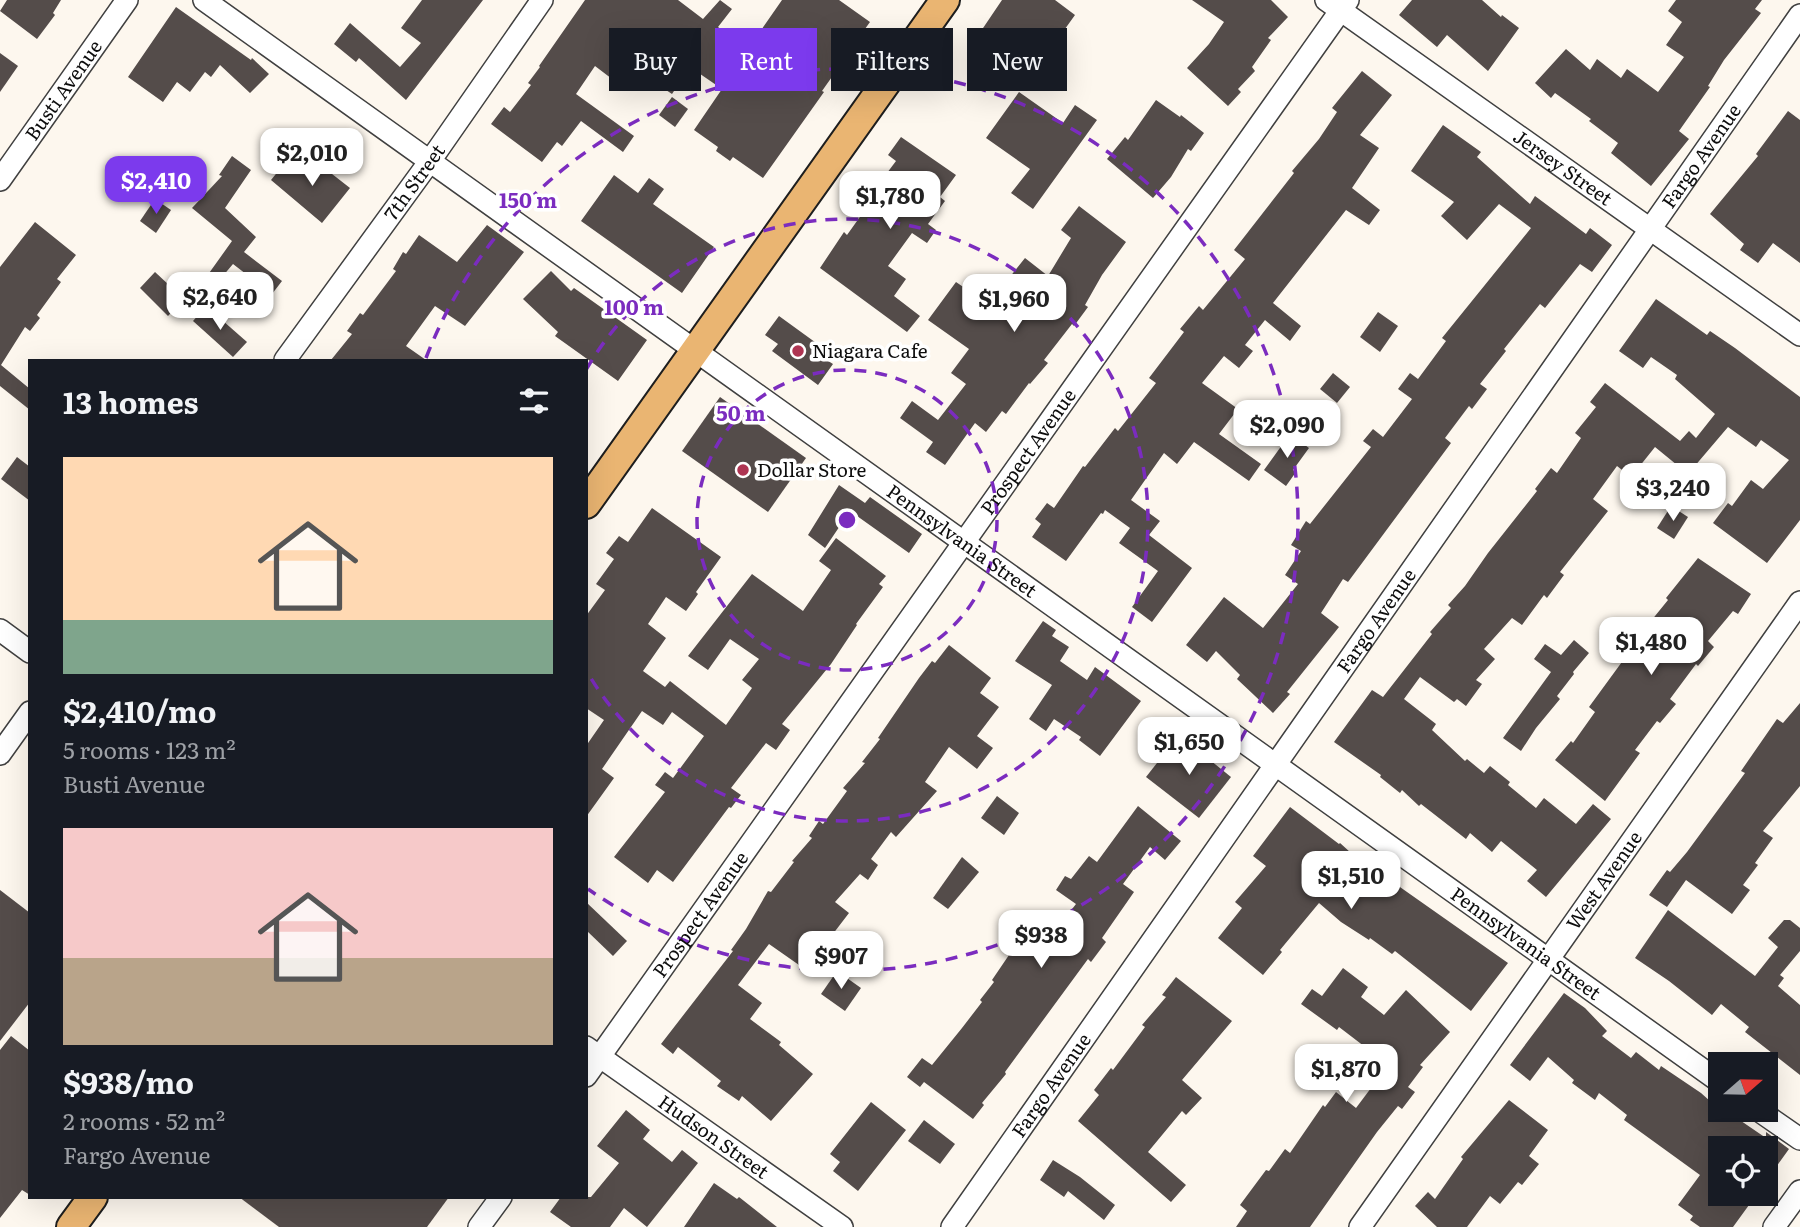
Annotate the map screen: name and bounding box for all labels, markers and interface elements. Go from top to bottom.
chip: Buy [609,28,701,91]
chip: Rent [715,28,817,91]
chip: Filters [831,28,953,91]
chip: New [967,28,1067,91]
street label: Busti Avenue [17,33,108,146]
street label: Fargo Avenue [1654,97,1747,214]
street label: Jersey Street [1508,122,1619,212]
pin: $2,010 [255,128,369,188]
text: $2,010 [276,134,348,168]
street label: 7th Street [376,138,451,225]
pin: $2,410 [99,156,213,216]
text: $2,410 [121,162,191,196]
pin: $1,780 [833,172,947,231]
text: $1,780 [855,177,925,211]
text: 150 m [499,183,557,214]
pin: $2,640 [163,272,277,332]
pin: $1,960 [957,274,1071,334]
text: $2,640 [182,278,258,312]
text: $1,960 [978,280,1050,314]
text: 100 m [604,290,664,321]
place label: Niagara Cafe [812,336,928,364]
marker: Niagara Cafe [790,343,806,359]
text: 13 homes [63,379,199,423]
icon: filters [515,382,553,420]
street label: Prospect Avenue [973,382,1082,520]
text: 50 m [716,396,766,427]
pin: $2,090 [1230,400,1344,460]
text: $2,090 [1249,406,1325,440]
place label: Dollar Store [757,455,866,483]
marker: Dollar Store [735,462,751,478]
pin: $3,240 [1616,463,1730,523]
text: $3,240 [1636,469,1710,503]
street label: Pennsylvania Street [881,477,1044,604]
icon: home [245,503,371,629]
centre of rings [835,508,859,532]
street label: Fargo Avenue [1329,562,1422,678]
pin: $1,480 [1594,618,1708,677]
text: $1,480 [1615,623,1687,657]
text: $2,410/mo [63,688,217,732]
pin: $1,650 [1132,718,1246,777]
text: $1,650 [1154,723,1224,757]
text: 5 rooms · 123 m² [63,732,236,766]
text: Busti Avenue [63,766,205,800]
street label: West Avenue [1559,824,1648,935]
street label: Prospect Avenue [645,845,754,983]
pin: $1,510 [1294,852,1408,911]
text: $1,510 [1318,857,1384,891]
icon: home [245,874,371,1000]
street label: Pennsylvania Street [1446,879,1608,1006]
pin: $938 [1000,911,1082,970]
text: $938 [1014,916,1068,950]
pin: $907 [800,932,882,991]
text: $907 [814,937,868,971]
street label: Fargo Avenue [1004,1027,1097,1143]
pin: $1,870 [1289,1044,1403,1104]
text: $1,870 [1311,1050,1381,1084]
north arrow [1708,1052,1778,1122]
map controls [1708,1052,1778,1206]
text: $938/mo [63,1059,194,1103]
street label: Hudson Street [653,1087,776,1185]
text: 2 rooms · 52 m² [63,1103,225,1137]
button: locate [1708,1136,1778,1206]
text: Fargo Avenue [63,1137,210,1171]

